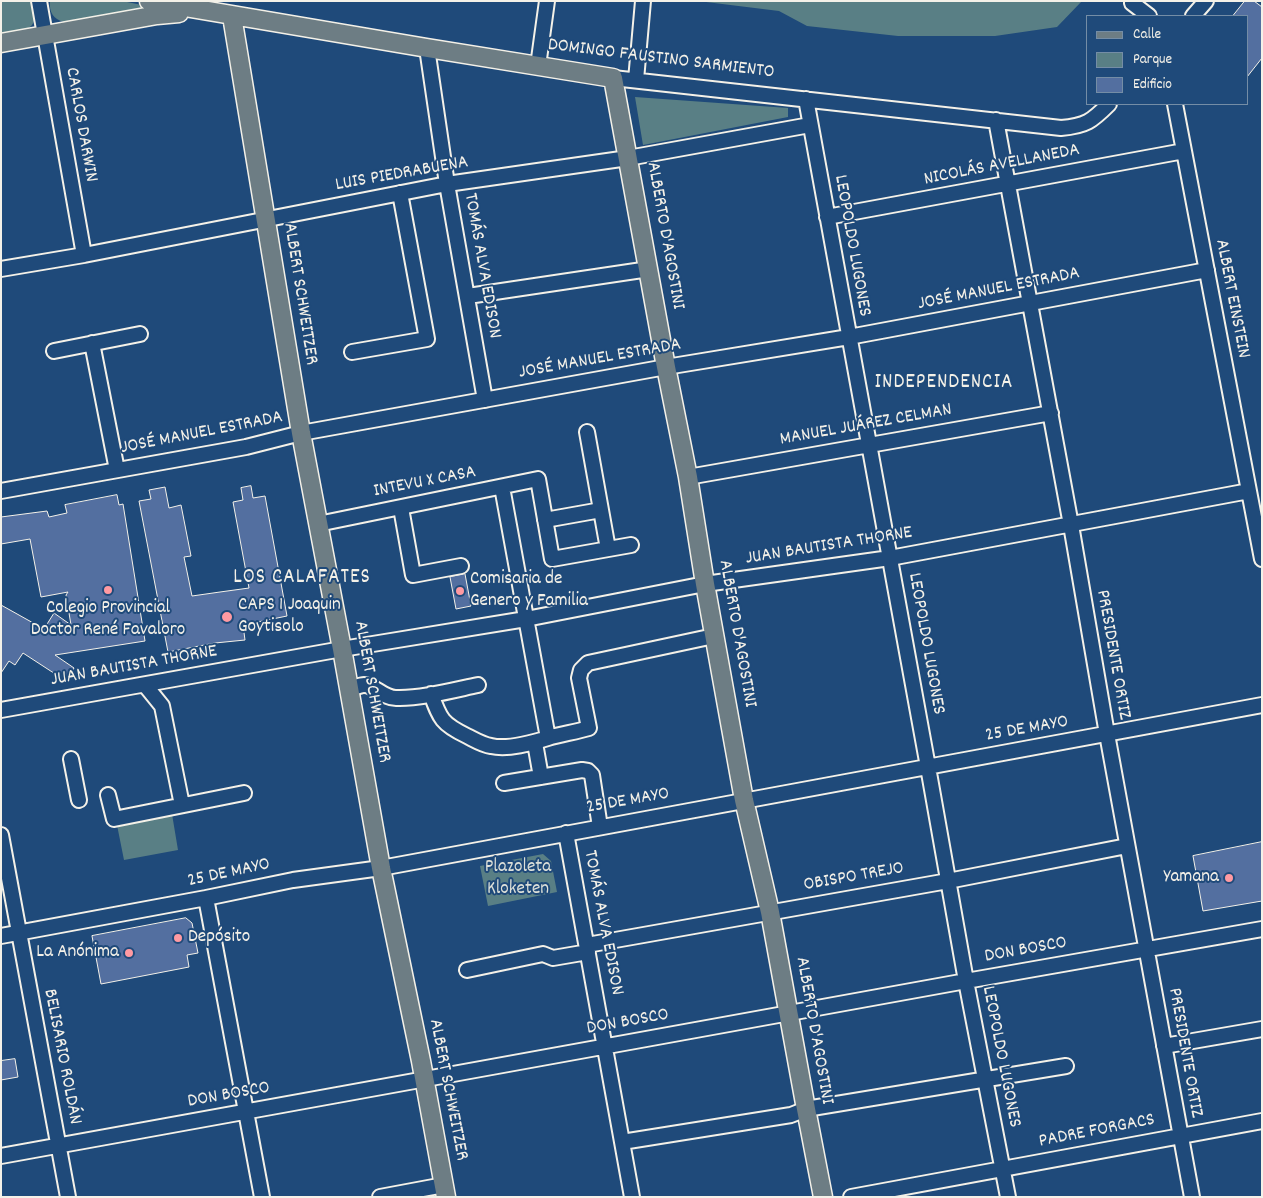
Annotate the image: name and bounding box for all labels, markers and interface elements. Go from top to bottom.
legend [1086,15,1248,105]
text: Calle [1133,24,1161,46]
street label: DOMINGO FAUSTINO SARMIENTO [546,35,776,85]
text: Parque [1133,49,1172,71]
street label: CARLOS DARWIN [59,66,101,184]
text: Edificio [1133,74,1172,96]
street label: NICOLÁS AVELLANEDA [922,140,1082,192]
street label: LUIS PIEDRABUENA [334,152,470,198]
street label: ALBERTO D'AGOSTINI [640,160,688,312]
street label: LEOPOLDO LUGONES [827,173,875,319]
street label: TOMÁS ALVA EDISON [457,192,505,340]
street label: ALBERT SCHWEITZER [276,221,322,367]
street label: ALBERT EINSTEIN [1208,238,1254,360]
street label: JOSÉ MANUEL ESTRADA [916,263,1082,317]
street label: JOSÉ MANUEL ESTRADA [517,335,683,385]
district label: INDEPENDENCIA [873,371,1015,397]
street label: MANUEL JUÁREZ CELMAN [778,400,954,452]
street label: JOSÉ MANUEL ESTRADA [119,407,285,461]
street label: INTEVU X CASA [372,462,478,504]
street label: JUAN BAUTISTA THORNE [744,523,914,571]
street label: ALBERTO D'AGOSTINI [712,558,760,710]
district label: LOS CALAFATES [232,566,372,592]
place label: Comisaria de Genero y Familia [470,569,588,613]
street label: LEOPOLDO LUGONES [901,571,949,717]
marker: Colegio Provincial Doctor René Favaloro [102,584,114,596]
marker: Comisaria de Genero y Familia [454,585,466,597]
street label: PRESIDENTE ORTIZ [1089,588,1135,722]
place label: CAPS 1 Joaquin Goytisolo [238,595,341,639]
place label: Colegio Provincial Doctor René Favaloro [31,598,185,642]
marker: CAPS 1 Joaquin Goytisolo [220,610,234,624]
street label: ALBERT SCHWEITZER [347,619,395,765]
street label: JUAN BAUTISTA THORNE [49,641,219,693]
street label: 25 DE MAYO [984,712,1070,748]
street label: 25 DE MAYO [585,784,671,820]
street label: TOMÁS ALVA EDISON [577,849,627,997]
street label: 25 DE MAYO [186,854,272,894]
park label: Plazoleta Kloketen [485,857,551,901]
street label: OBISPO TREJO [802,858,906,898]
place label: Yamana [1163,867,1219,889]
marker: Yamana [1223,872,1235,884]
place label: Depósito [188,927,250,949]
marker: Depósito [172,932,184,944]
street label: DON BOSCO [983,933,1069,969]
place label: La Anónima [36,942,119,964]
marker: La Anónima [123,947,135,959]
street label: ALBERTO D'AGOSTINI [789,955,837,1107]
street label: LEOPOLDO LUGONES [975,984,1025,1130]
street label: PRESIDENTE ORTIZ [1161,986,1207,1120]
street label: BELISARIO ROLDÁN [37,987,85,1127]
street label: DON BOSCO [585,1005,671,1041]
street label: ALBERT SCHWEITZER [422,1017,472,1163]
street label: DON BOSCO [186,1078,272,1114]
street label: PADRE FORGACS [1037,1110,1157,1154]

